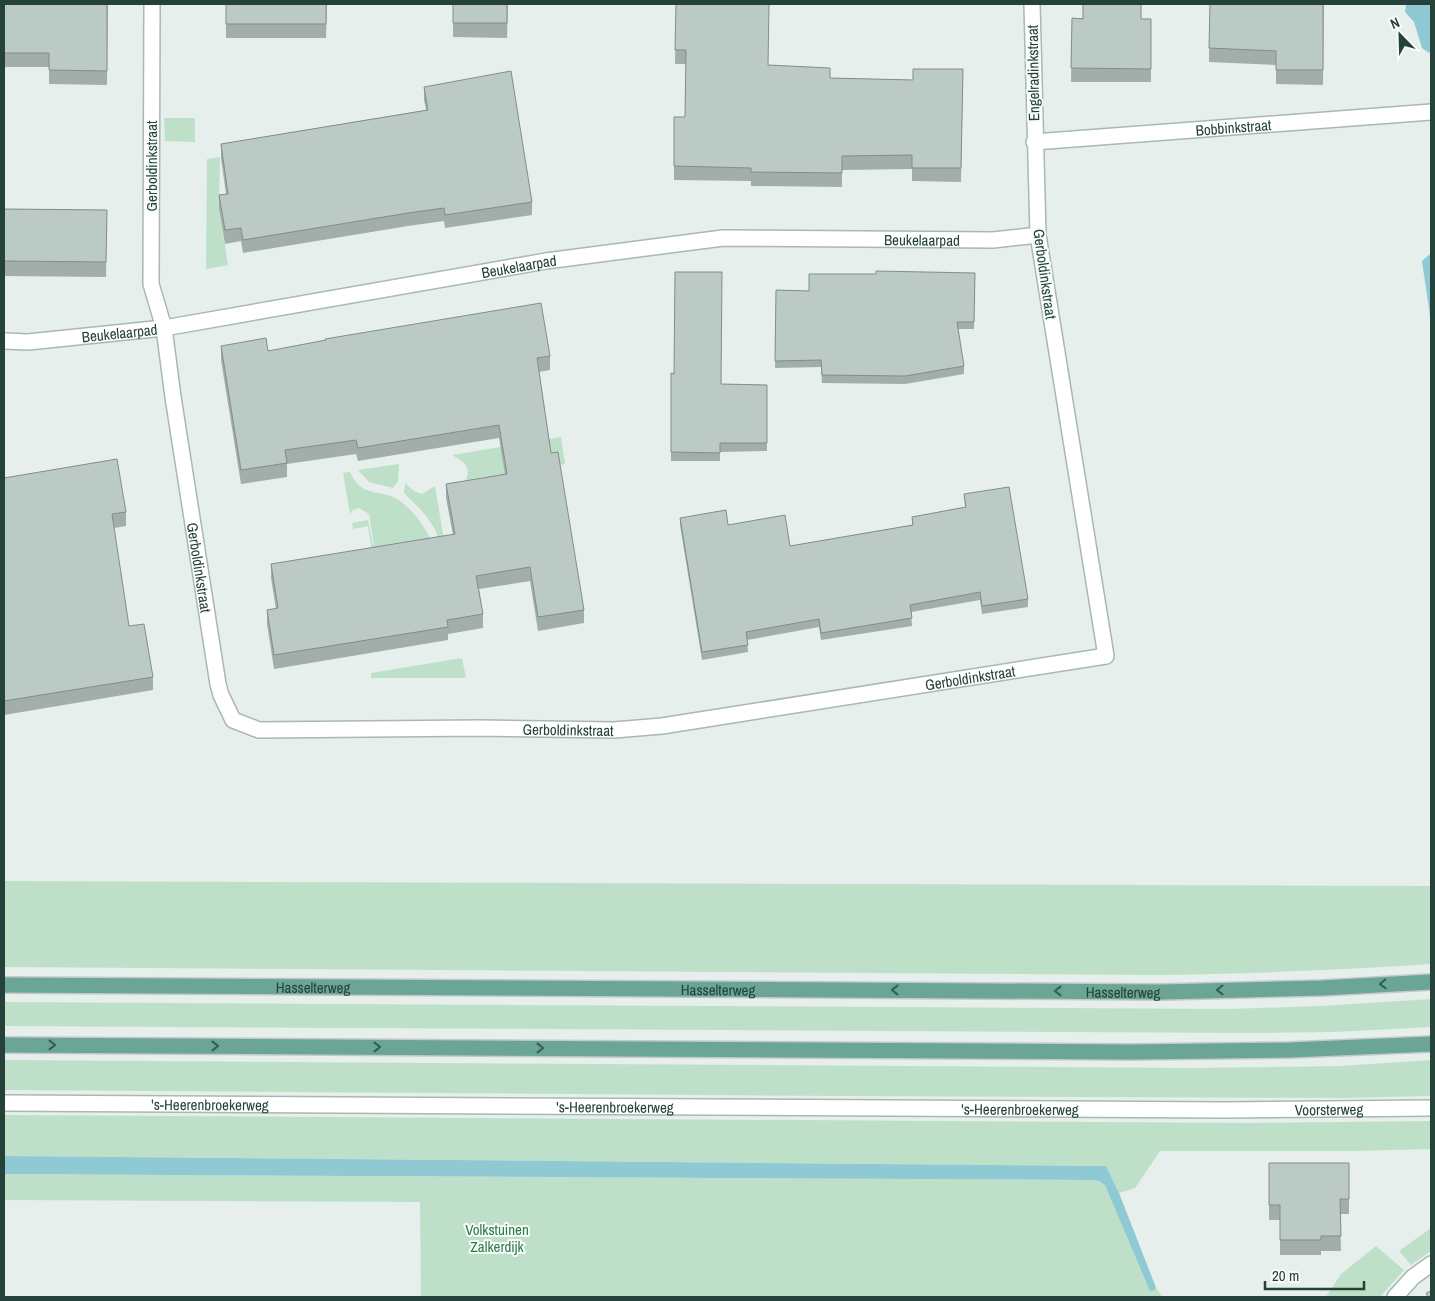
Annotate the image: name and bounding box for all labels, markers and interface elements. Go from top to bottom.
north arrow [1375,10,1425,60]
text: N [1388,13,1402,33]
street label: Engelradinkstraat [1022,24,1044,121]
street label: Bobbinkstraat [1195,114,1273,140]
street label: Gerboldinkstraat [141,120,162,211]
street label: Gerboldinkstraat [1028,228,1062,321]
street label: Beukelaarpad [884,229,960,250]
street label: Beukelaarpad [480,249,558,283]
street label: Beukelaarpad [81,318,158,347]
street label: Gerboldinkstraat [182,521,217,615]
street label: Gerboldinkstraat [923,660,1017,695]
street label: Gerboldinkstraat [522,718,614,741]
street label: Hasselterweg [276,976,351,998]
street label: Hasselterweg [681,979,755,1000]
one-way arrow [1378,979,1386,990]
street label: Hasselterweg [1086,981,1160,1002]
one-way arrow [891,985,898,995]
one-way arrow [1216,985,1224,996]
one-way arrow [1053,986,1061,996]
one-way arrow [49,1040,57,1050]
one-way arrow [212,1041,219,1051]
one-way arrow [374,1042,382,1052]
one-way arrow [536,1043,544,1053]
street label: 's-Heerenbroekerweg [151,1093,269,1115]
street label: 's-Heerenbroekerweg [556,1096,674,1117]
street label: 's-Heerenbroekerweg [961,1098,1079,1120]
street label: Voorsterweg [1295,1098,1363,1120]
park label: Volkstuinen Zalkerdijk [465,1219,529,1257]
scale bar [1265,1258,1364,1290]
text: 20 m [1272,1265,1299,1286]

